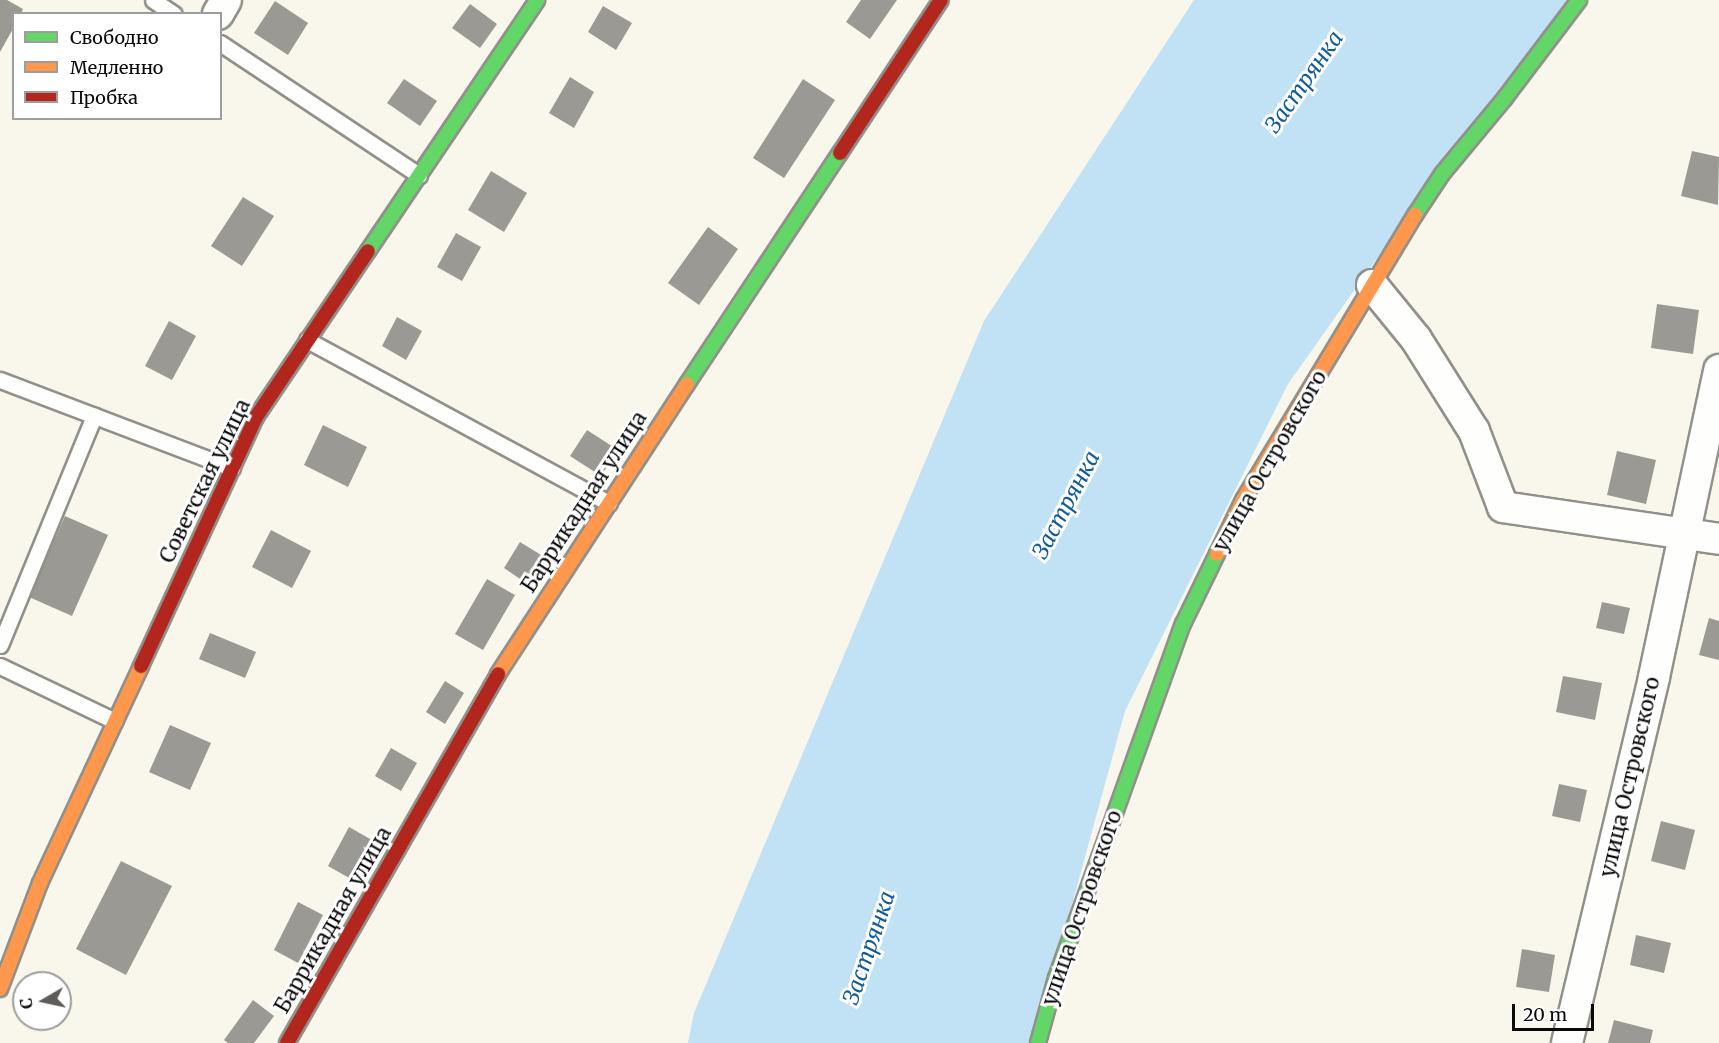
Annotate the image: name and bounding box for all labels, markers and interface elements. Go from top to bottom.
legend [12,12,222,120]
text: Свободно [70,26,158,49]
water label: Застрянка [1259,26,1349,138]
text: Медленно [70,56,163,79]
text: Пробка [70,86,138,109]
street label: улица Островского [1208,366,1332,556]
street label: Советская улица [154,395,256,567]
street label: Баррикадная улица [516,407,652,597]
water label: Застрянка [1027,447,1105,563]
street label: улица Островского [1595,674,1665,880]
street label: улица Островского [1037,807,1127,1009]
street label: Баррикадная улица [269,822,397,1018]
water label: Застрянка [837,888,901,1008]
north arrow [12,971,72,1031]
scale bar [1515,992,1598,1030]
text: С [15,997,37,1010]
text: 20 m [1523,1003,1567,1026]

